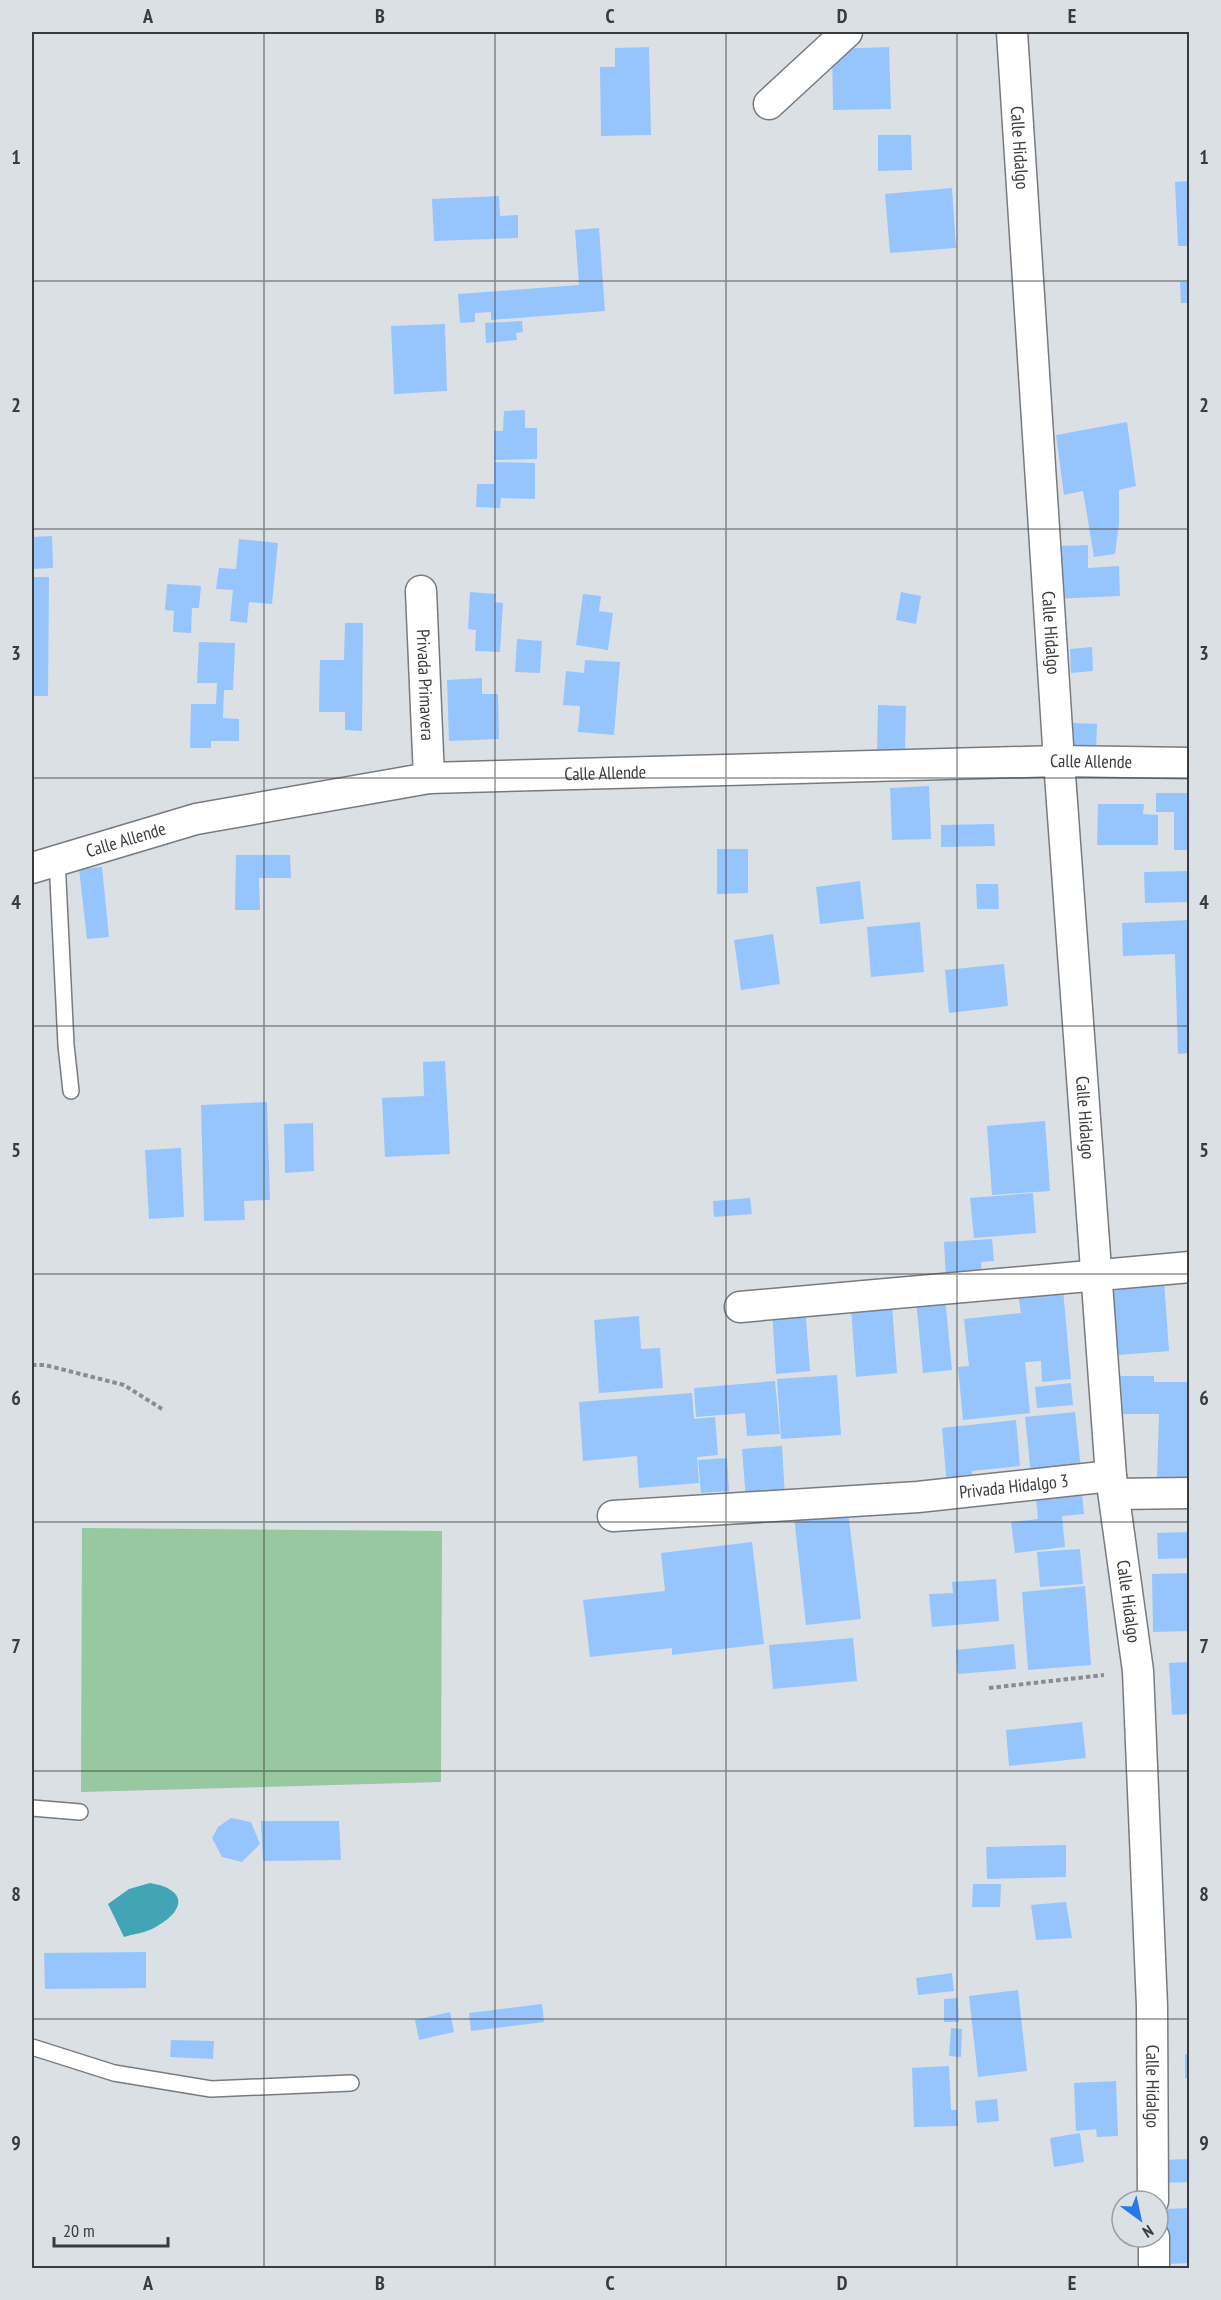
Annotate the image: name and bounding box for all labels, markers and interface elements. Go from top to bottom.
text: A [142,3,154,29]
text: B [375,3,385,29]
text: C [605,3,615,29]
text: D [837,3,848,29]
text: E [1068,3,1076,29]
street label: Calle Hidalgo [1006,105,1034,190]
text: 1 [11,144,21,170]
text: 1 [1199,144,1209,170]
text: 2 [11,392,21,418]
text: 2 [1199,392,1209,418]
street label: Calle Hidalgo [1037,590,1065,675]
street label: Privada Primavera [412,629,439,741]
text: 3 [11,640,21,666]
text: 3 [1199,640,1209,666]
street label: Calle Allende [1050,749,1132,773]
street label: Calle Allende [564,760,646,785]
street label: Calle Allende [83,817,168,862]
text: 4 [11,889,21,915]
text: 4 [1199,889,1209,915]
street label: Calle Hidalgo [1071,1075,1100,1160]
text: 5 [11,1137,21,1163]
text: 5 [1199,1137,1209,1163]
text: 6 [11,1385,21,1411]
text: 6 [1199,1385,1209,1411]
street label: Privada Hidalgo 3 [958,1469,1070,1503]
street label: Calle Hidalgo [1112,1559,1146,1644]
text: 7 [11,1633,21,1659]
text: 7 [1199,1633,1209,1659]
text: 8 [11,1881,21,1907]
text: 8 [1199,1881,1209,1907]
street label: Calle Hidalgo [1141,2045,1165,2128]
text: 9 [11,2130,21,2156]
text: 9 [1199,2130,1209,2156]
north arrow [1110,2189,1170,2249]
scale bar [54,2210,168,2248]
text: 20 m [63,2219,95,2242]
text: N [1139,2221,1157,2242]
text: A [142,2270,154,2296]
text: B [375,2270,385,2296]
text: C [605,2270,615,2296]
text: D [837,2270,848,2296]
text: E [1068,2270,1076,2296]

